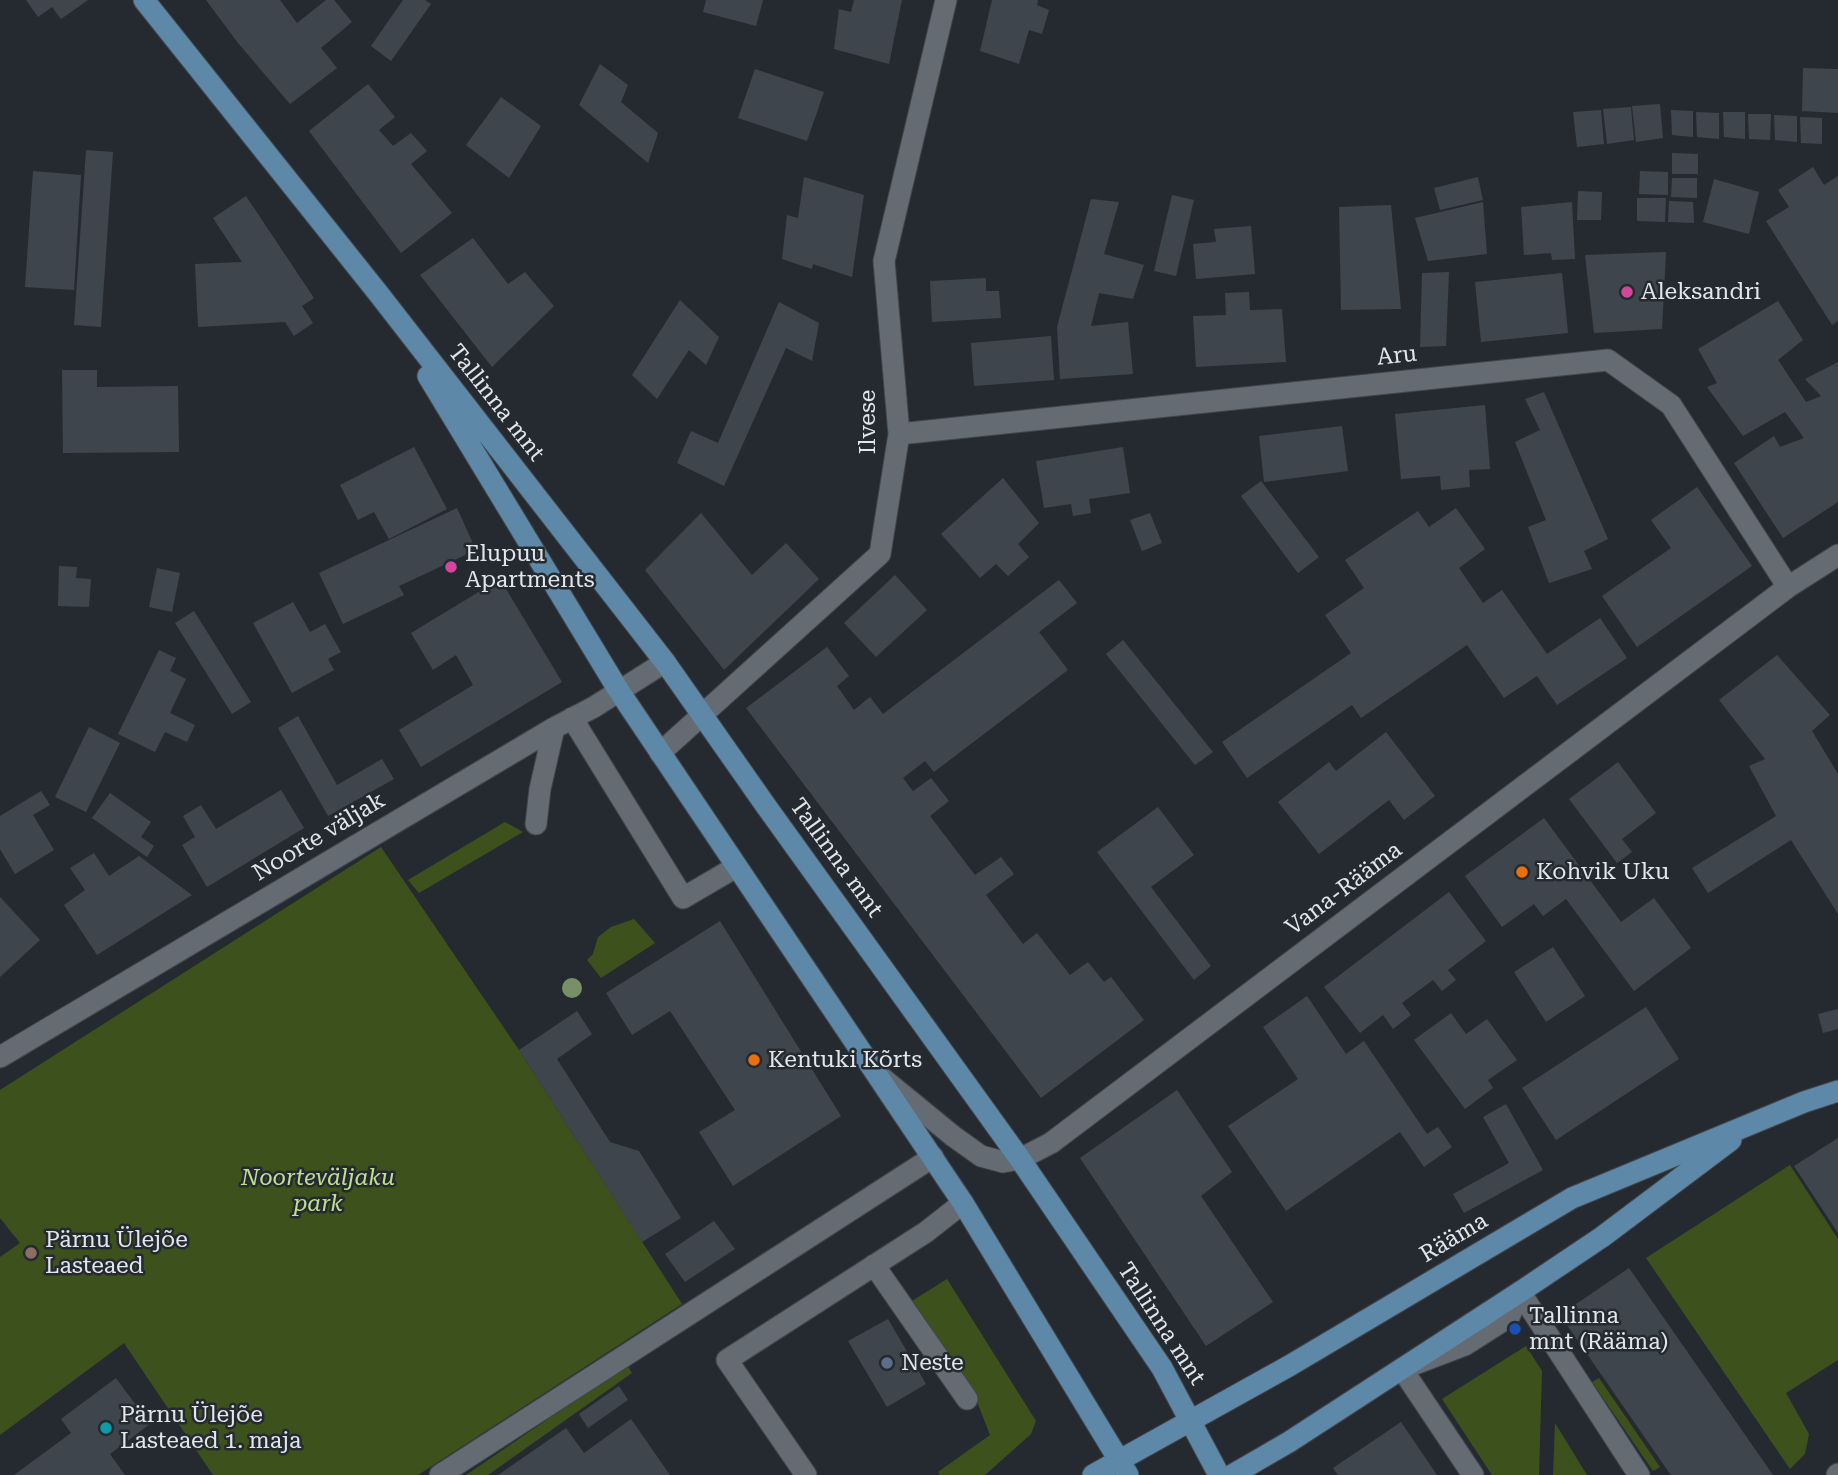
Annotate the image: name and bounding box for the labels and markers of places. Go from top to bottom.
place label: Aleksandri [1641,278,1761,306]
marker: Aleksandri [1619,284,1635,300]
place label: Elupuu Apartments [465,540,595,594]
marker: Elupuu Apartments [443,559,459,575]
place label: Kohvik Uku [1536,858,1669,886]
marker: Kohvik Uku [1514,864,1530,880]
place label: Kentuki Kõrts [768,1046,922,1074]
marker: Kentuki Kõrts [746,1052,762,1068]
place label: Pärnu Ülejõe Lasteaed [45,1226,188,1280]
marker: Pärnu Ülejõe Lasteaed [23,1245,39,1261]
place label: Tallinna mnt (Rääma) [1529,1302,1668,1356]
marker: Tallinna mnt (Rääma) [1507,1321,1523,1337]
place label: Neste [901,1349,964,1377]
marker: Neste [879,1355,895,1371]
place label: Pärnu Ülejõe Lasteaed 1. maja [120,1401,302,1455]
marker: Pärnu Ülejõe Lasteaed 1. maja [98,1420,114,1436]

